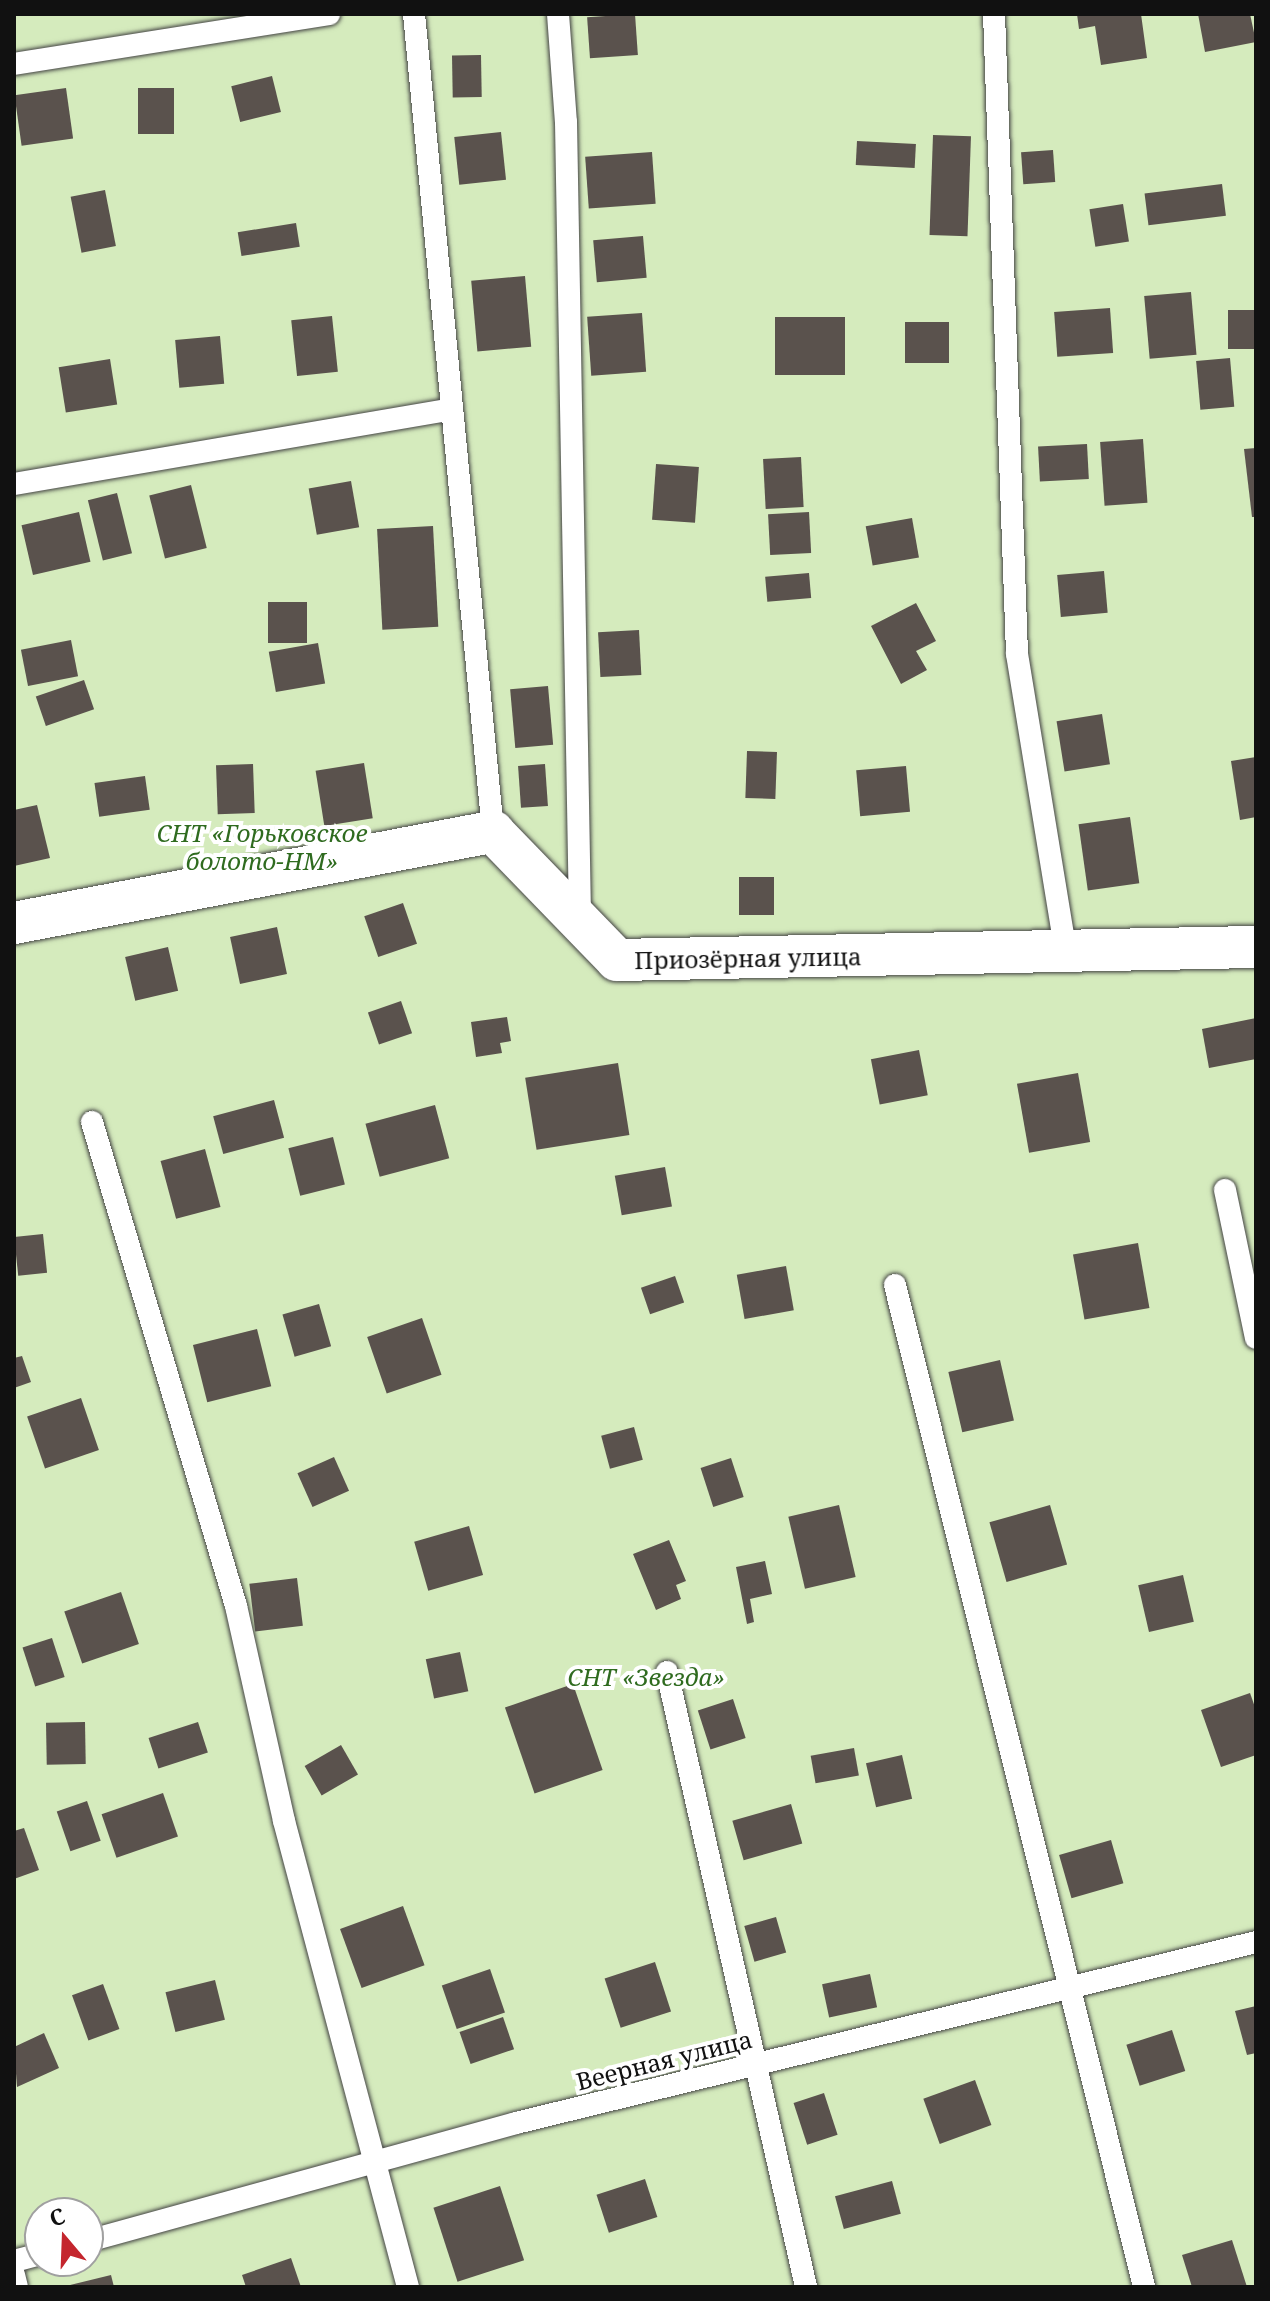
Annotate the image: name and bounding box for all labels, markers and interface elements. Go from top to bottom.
park label: СНТ «Горьковское болото-НМ» [156,819,368,875]
street label: Приозёрная улица [634,942,862,974]
park label: СНТ «Звезда» [567,1663,725,1691]
street label: Веерная улица [573,2024,755,2096]
north arrow [24,2197,104,2277]
text: С [45,2200,69,2233]

